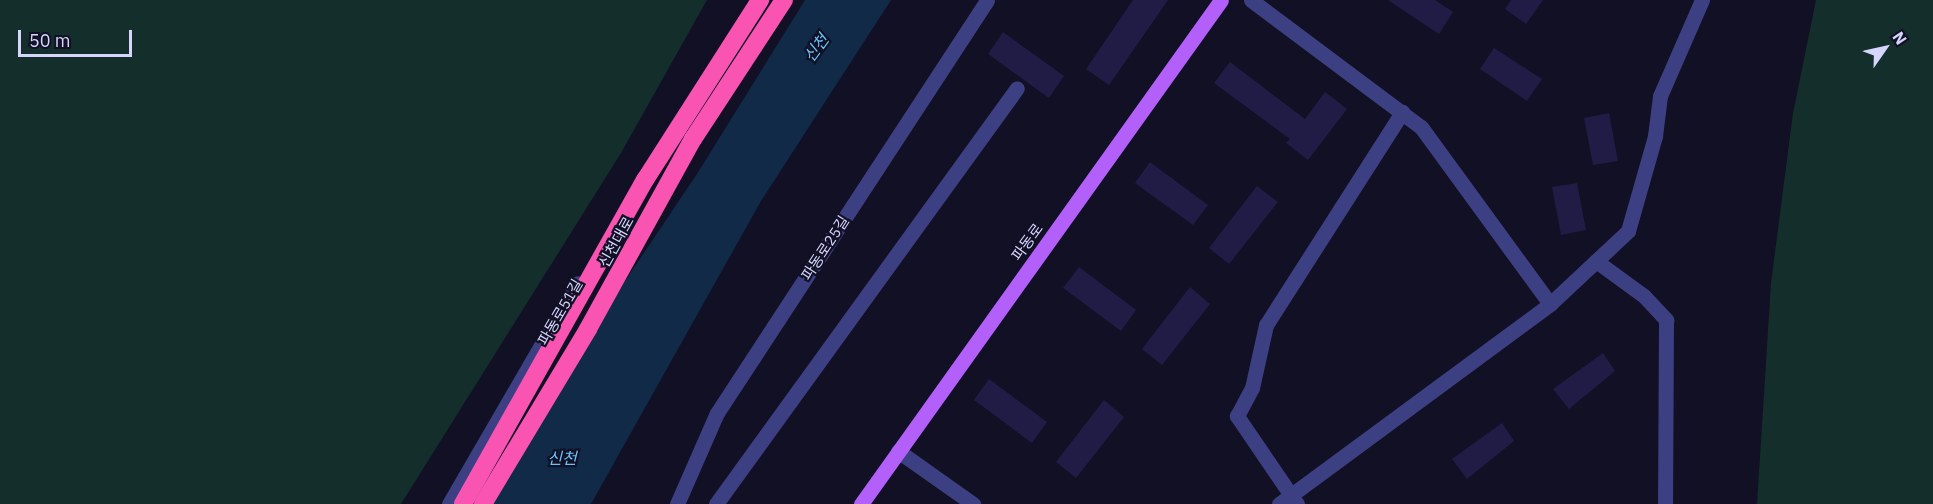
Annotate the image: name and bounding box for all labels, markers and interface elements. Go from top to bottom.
scale bar [21,18,135,56]
north arrow [1855,18,1915,78]
text: N [1888,28,1911,48]
text: 50 m [29,29,71,52]
water label: 신천 [800,30,832,66]
street label: 파동로25길 [798,212,852,284]
street label: 신천대로 [595,213,637,271]
street label: 파동로 [1008,220,1046,264]
street label: 파동로51길 [534,276,586,348]
water label: 신천 [547,448,577,468]

